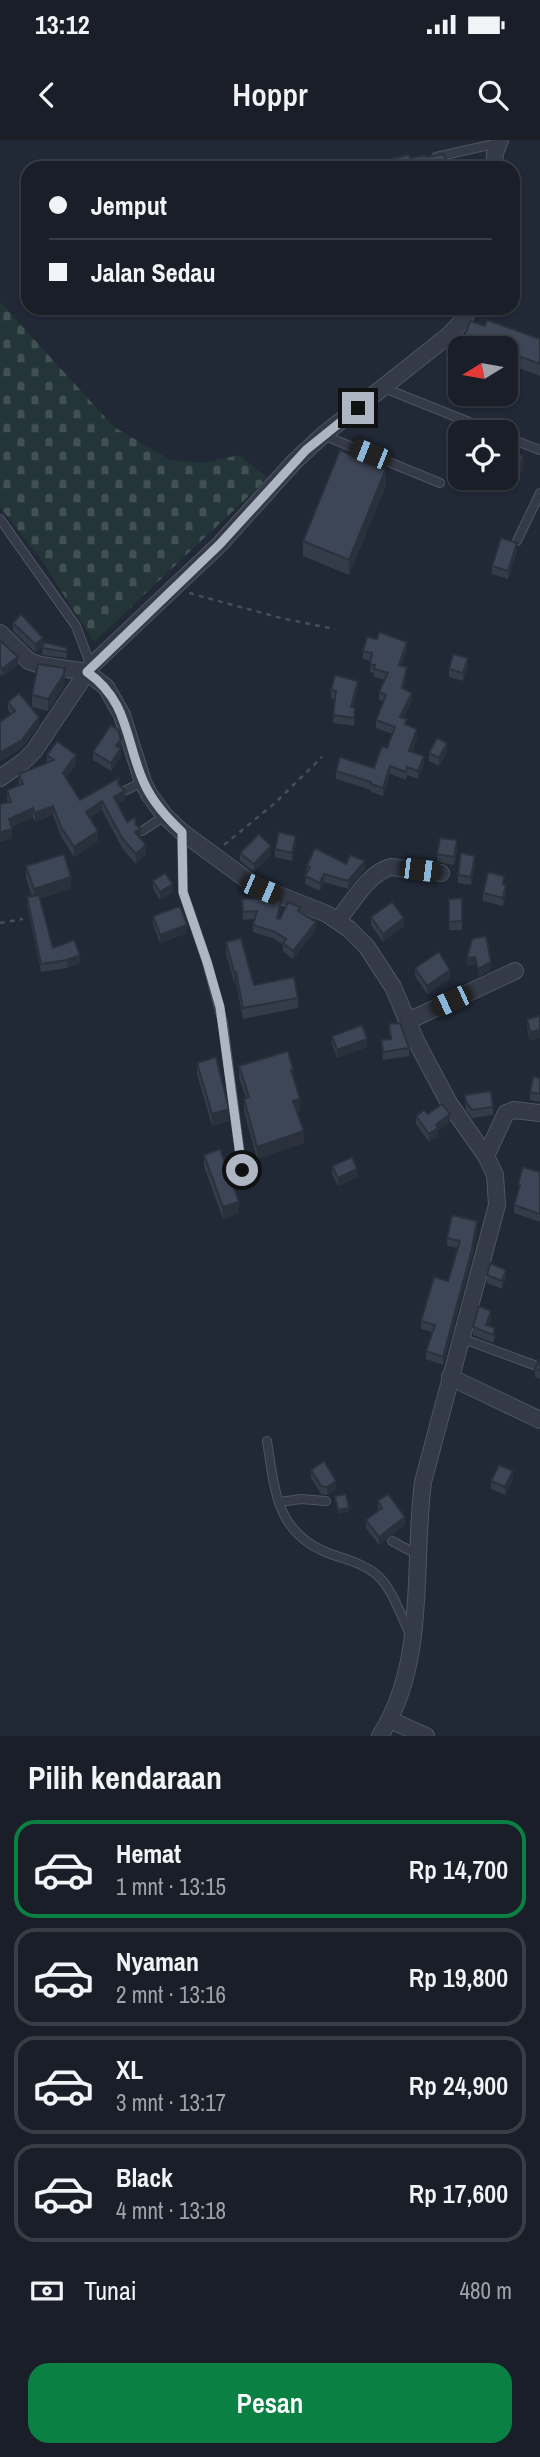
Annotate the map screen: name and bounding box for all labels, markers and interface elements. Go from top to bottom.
text: 13:12 [35,7,90,42]
text: Hoppr [232,73,308,116]
icon: back [28,76,66,114]
icon: search [474,76,512,114]
text: Jemput [91,188,167,223]
text: Jalan Sedau [91,255,215,290]
north arrow [448,336,518,406]
map controls [448,336,518,490]
route end [342,392,374,424]
button: locate [448,420,518,490]
car [347,436,394,472]
car [398,857,443,883]
car [238,871,285,907]
car [428,983,475,1019]
route start [226,1154,258,1186]
text: Pilih kendaraan [28,1756,222,1799]
text: Hemat [116,1836,181,1871]
icon: car [32,1838,95,1901]
text: Rp 14,700 [409,1852,508,1887]
text: 1 mnt · 13:15 [116,1871,226,1902]
text: Nyaman [116,1944,199,1979]
icon: car [32,1946,95,2009]
text: Rp 19,800 [409,1960,508,1995]
text: 2 mnt · 13:16 [116,1979,226,2010]
text: XL [116,2052,143,2087]
icon: car [32,2054,95,2117]
text: Rp 24,900 [409,2068,508,2103]
text: 3 mnt · 13:17 [116,2087,226,2118]
text: Black [116,2160,173,2195]
icon: car [32,2162,95,2225]
text: Rp 17,600 [409,2176,508,2211]
text: 4 mnt · 13:18 [116,2195,226,2226]
icon: cash [28,2272,66,2310]
text: Tunai [84,2273,137,2308]
text: 480 m [460,2275,512,2306]
button: Pesan [28,2363,512,2443]

